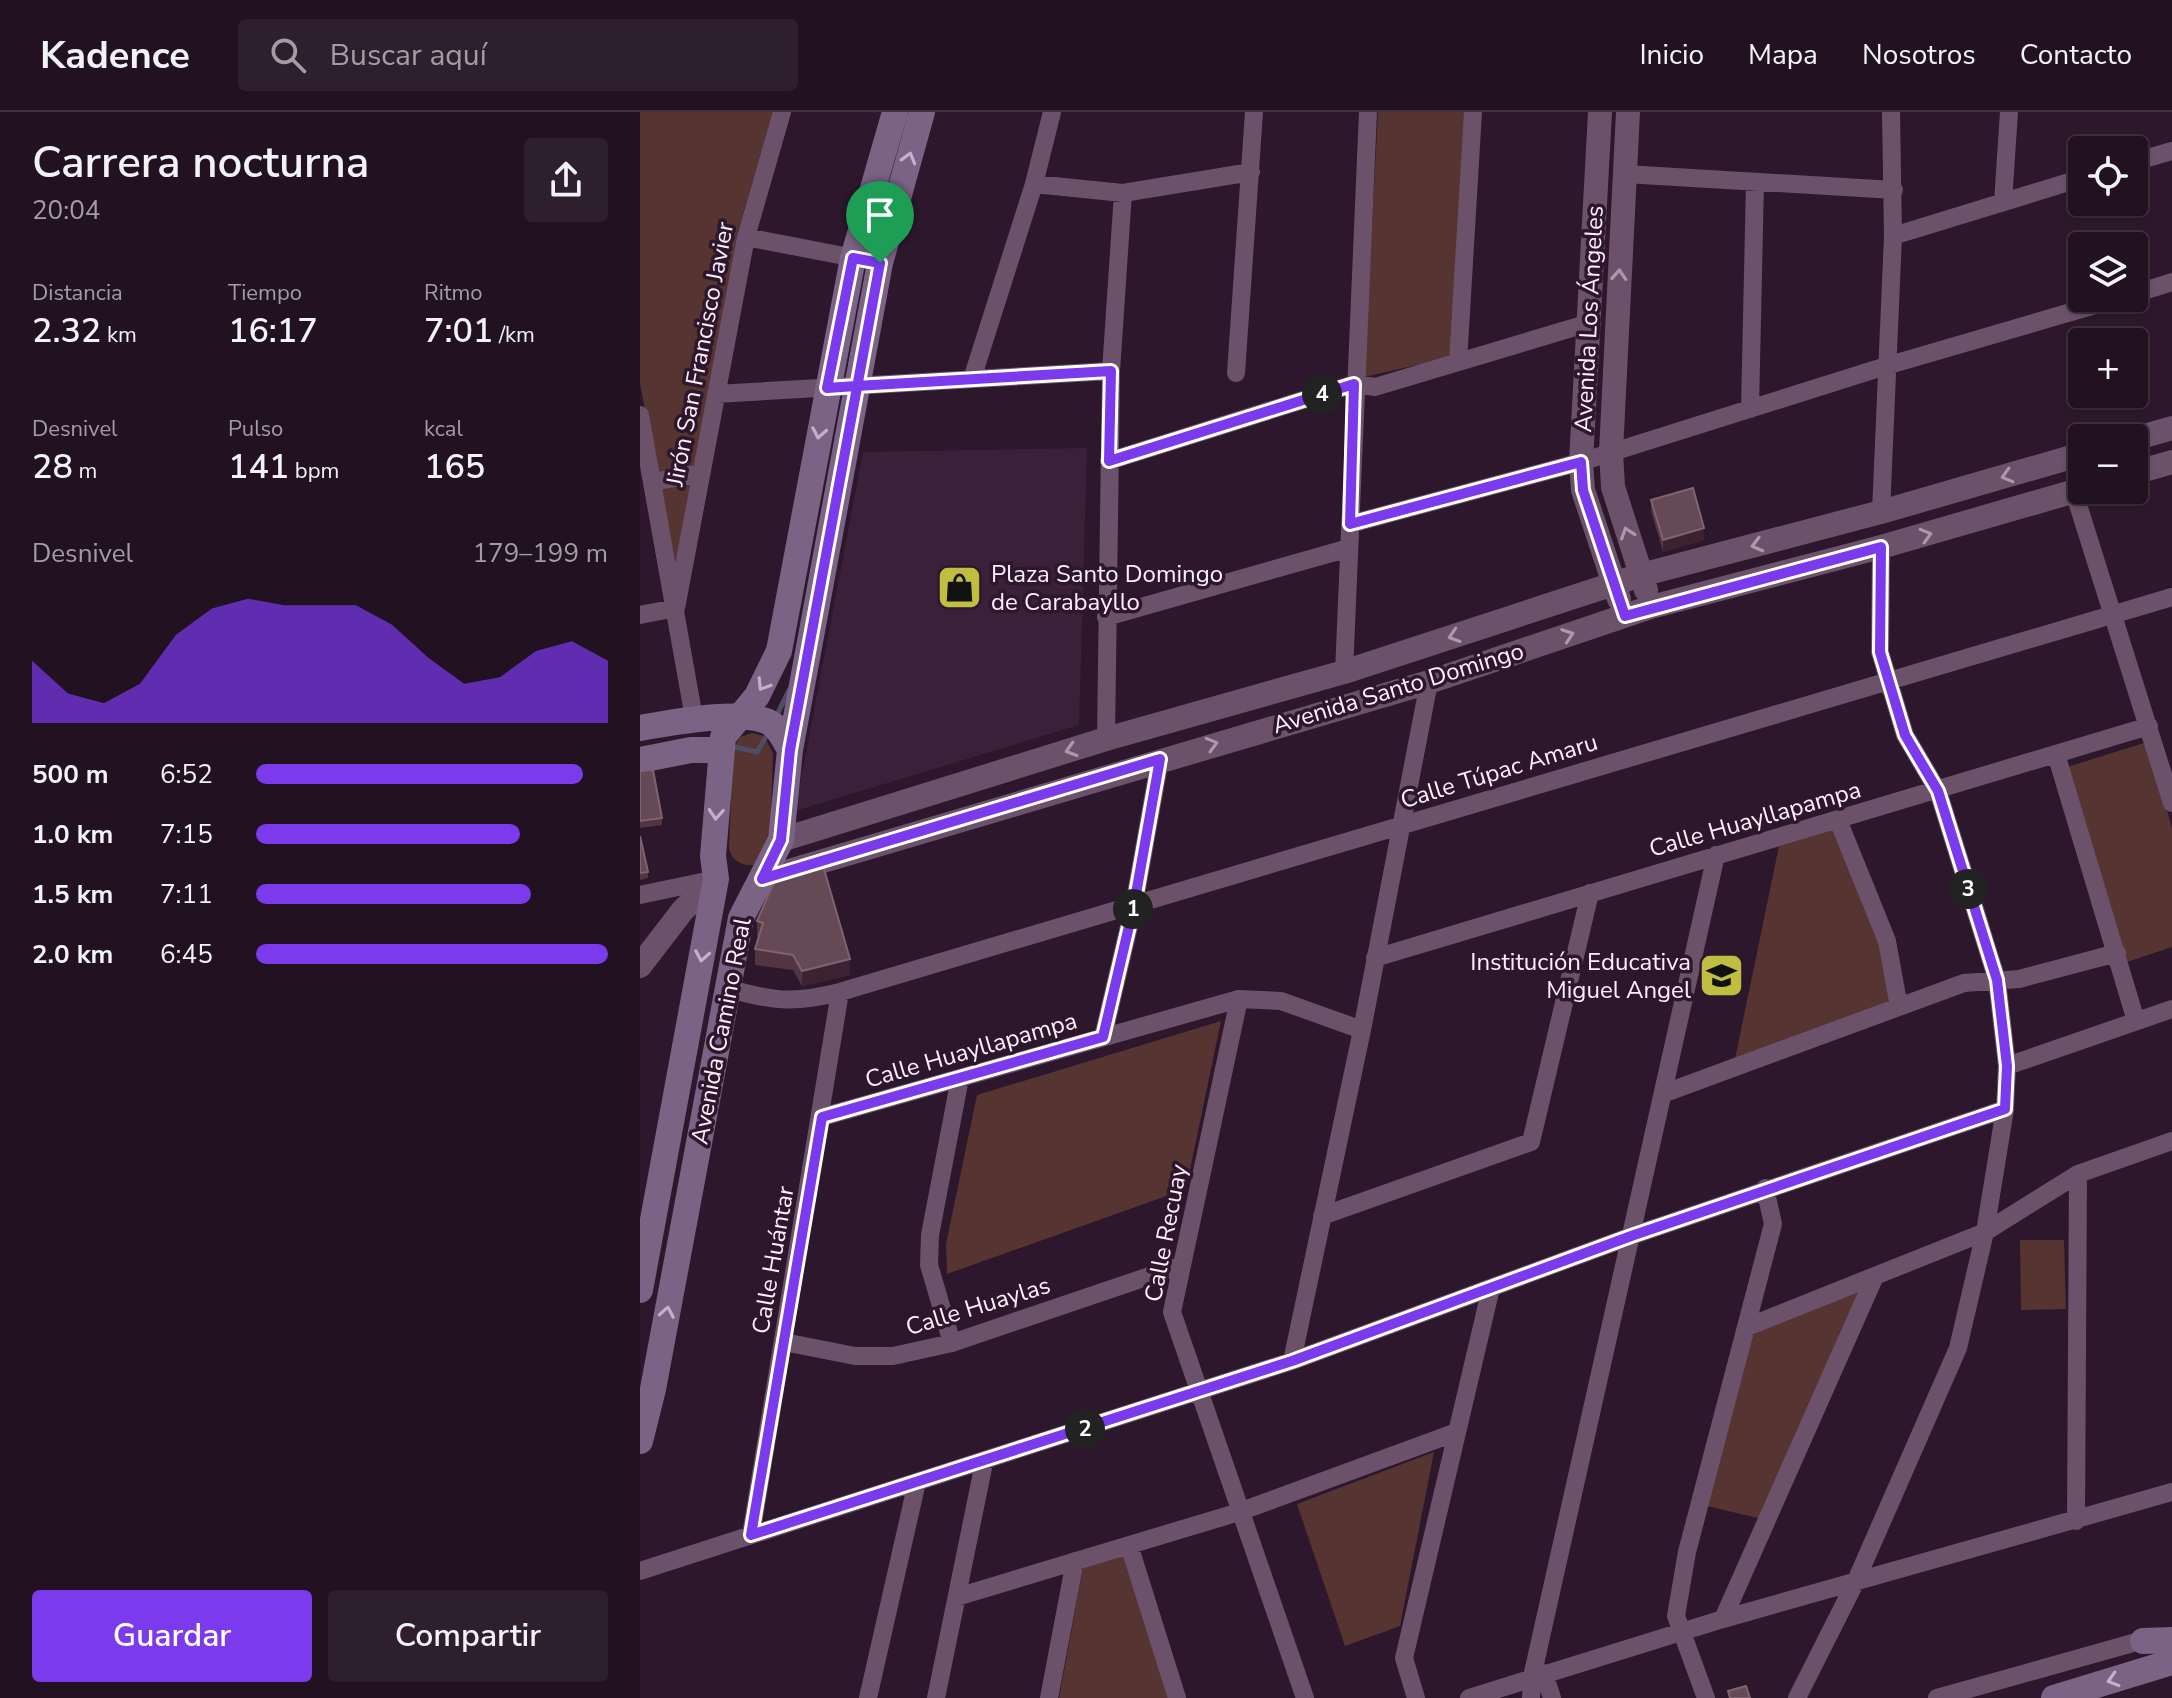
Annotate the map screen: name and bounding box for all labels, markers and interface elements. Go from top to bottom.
search box [238,19,798,91]
text: Kadence [40,30,190,81]
icon: search [266,33,310,77]
text: Buscar aquí [330,35,487,76]
text: Inicio [1639,36,1704,74]
text: Mapa [1748,36,1818,74]
text: Nosotros [1862,36,1976,74]
text: Contacto [2020,36,2132,74]
text: Carrera nocturna [32,133,369,193]
map controls [2068,136,2148,504]
button: locate [2068,136,2148,216]
button: share [524,138,608,222]
one-way arrow [900,152,916,166]
pin [846,181,914,263]
text: 20:04 [32,193,100,228]
icon: arrive [858,193,902,237]
street label: Avenida Los Ángeles [1567,205,1611,433]
street label: Jirón San Francisco Javier [659,219,741,490]
button: layers [2068,232,2148,312]
one-way arrow [1611,268,1628,281]
text: Distancia [32,278,123,308]
text: Tiempo [228,278,302,308]
text: Ritmo [424,278,483,308]
text: 2.32 [32,308,101,354]
text: 16:17 [228,308,318,354]
text: 7:01 [424,308,493,354]
text: km [101,320,137,350]
text: /km [493,320,535,350]
button: + [2068,328,2148,408]
pin: 4 [1302,374,1342,414]
text: 4 [1315,379,1329,409]
text: Desnivel [32,414,118,444]
text: Pulso [228,414,283,444]
text: kcal [424,414,463,444]
button: − [2068,424,2148,504]
one-way arrow [812,426,829,440]
text: 28 [32,444,73,490]
text: 141 [228,444,289,490]
text: 165 [424,444,485,490]
text: m [73,456,97,486]
text: bpm [289,456,339,486]
one-way arrow [2001,467,2015,483]
one-way arrow [1621,527,1637,541]
one-way arrow [1918,527,1932,544]
one-way arrow [1750,535,1764,552]
text: Desnivel [32,536,133,571]
text: 179–199 m [472,536,608,571]
place label: Plaza Santo Domingo de Carabayllo [991,558,1223,618]
shop icon: Plaza Santo Domingo de Carabayllo [936,564,984,612]
one-way arrow [1448,627,1461,643]
one-way arrow [1560,628,1574,644]
street label: Avenida Santo Domingo [1268,635,1528,741]
one-way arrow [757,676,772,691]
street label: Calle Túpac Amaru [1397,726,1601,816]
one-way arrow [1205,737,1219,753]
one-way arrow [1064,741,1078,757]
text: 500 m [32,757,109,792]
text: 6:52 [160,757,213,792]
street label: Calle Huayllapampa [1645,773,1865,865]
one-way arrow [708,808,725,821]
text: 1.0 km [32,817,113,852]
text: 7:15 [160,817,213,852]
pin: 3 [1948,869,1988,909]
text: 3 [1961,874,1975,904]
text: 1.5 km [32,877,113,912]
text: 7:11 [160,877,213,912]
pin: 1 [1113,889,1153,929]
text: 1 [1126,894,1140,924]
street label: Avenida Camino Real [683,915,759,1147]
text: 2.0 km [32,937,113,972]
text: 6:45 [160,937,213,972]
place label: Institución Educativa Miguel Angel [1470,946,1691,1006]
one-way arrow [694,949,711,962]
school or university icon: Institución Educativa Miguel Angel [1698,952,1746,1000]
street label: Calle Huayllapampa [861,1004,1081,1096]
street label: Calle Recuay [1137,1161,1195,1305]
street label: Calle Huántar [744,1183,802,1336]
street label: Calle Huaylas [902,1269,1054,1343]
one-way arrow [658,1305,675,1319]
pin: 2 [1065,1409,1105,1449]
text: 2 [1078,1414,1092,1444]
button: Guardar [32,1590,312,1682]
button: Compartir [328,1590,608,1682]
one-way arrow [2107,1671,2120,1687]

